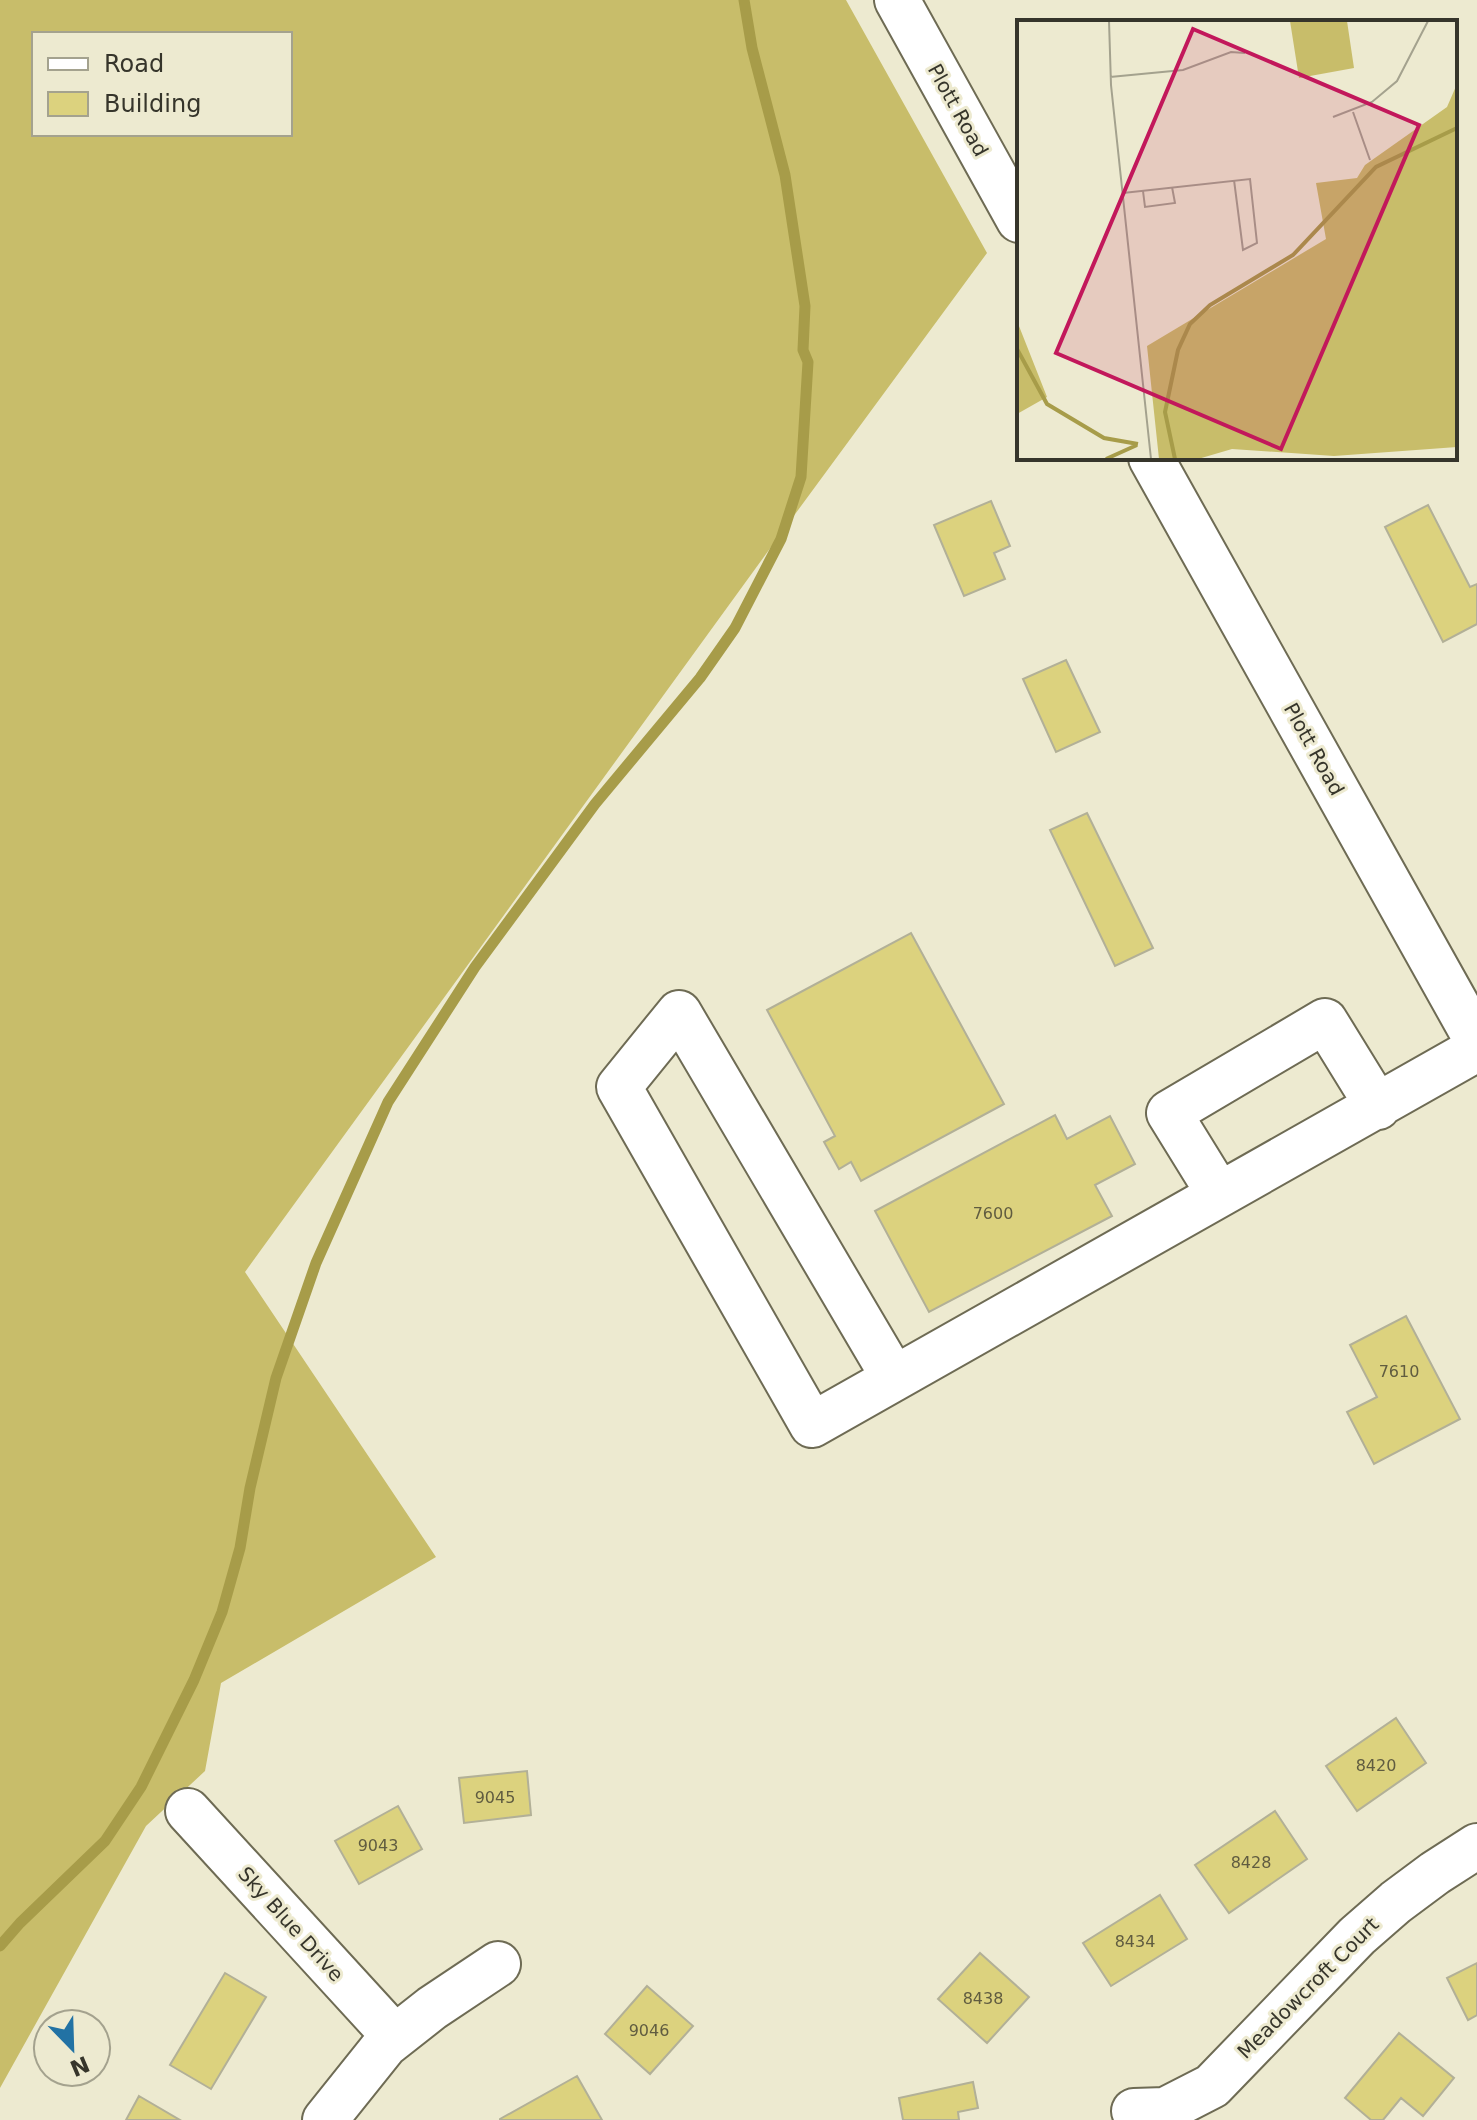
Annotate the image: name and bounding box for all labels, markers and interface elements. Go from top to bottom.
inset map [1017,20,1457,460]
legend [32,32,292,136]
text: Road [104,50,164,78]
street label: Plott Road [923,60,993,160]
text: Building [104,90,201,118]
street label: Plott Road [1279,699,1349,799]
house number: 7600 [973,1204,1013,1223]
house number: 7610 [1379,1362,1419,1381]
house number: 8420 [1356,1756,1396,1775]
house number: 9045 [475,1788,515,1807]
house number: 9043 [358,1836,398,1855]
house number: 8428 [1231,1853,1271,1872]
street label: Sky Blue Drive [233,1862,349,1986]
street label: Meadowcroft Court [1232,1912,1384,2064]
house number: 8434 [1115,1932,1155,1951]
house number: 8438 [963,1989,1003,2008]
north arrow [32,2008,112,2088]
house number: 9046 [629,2021,669,2040]
text: N [66,2051,93,2081]

